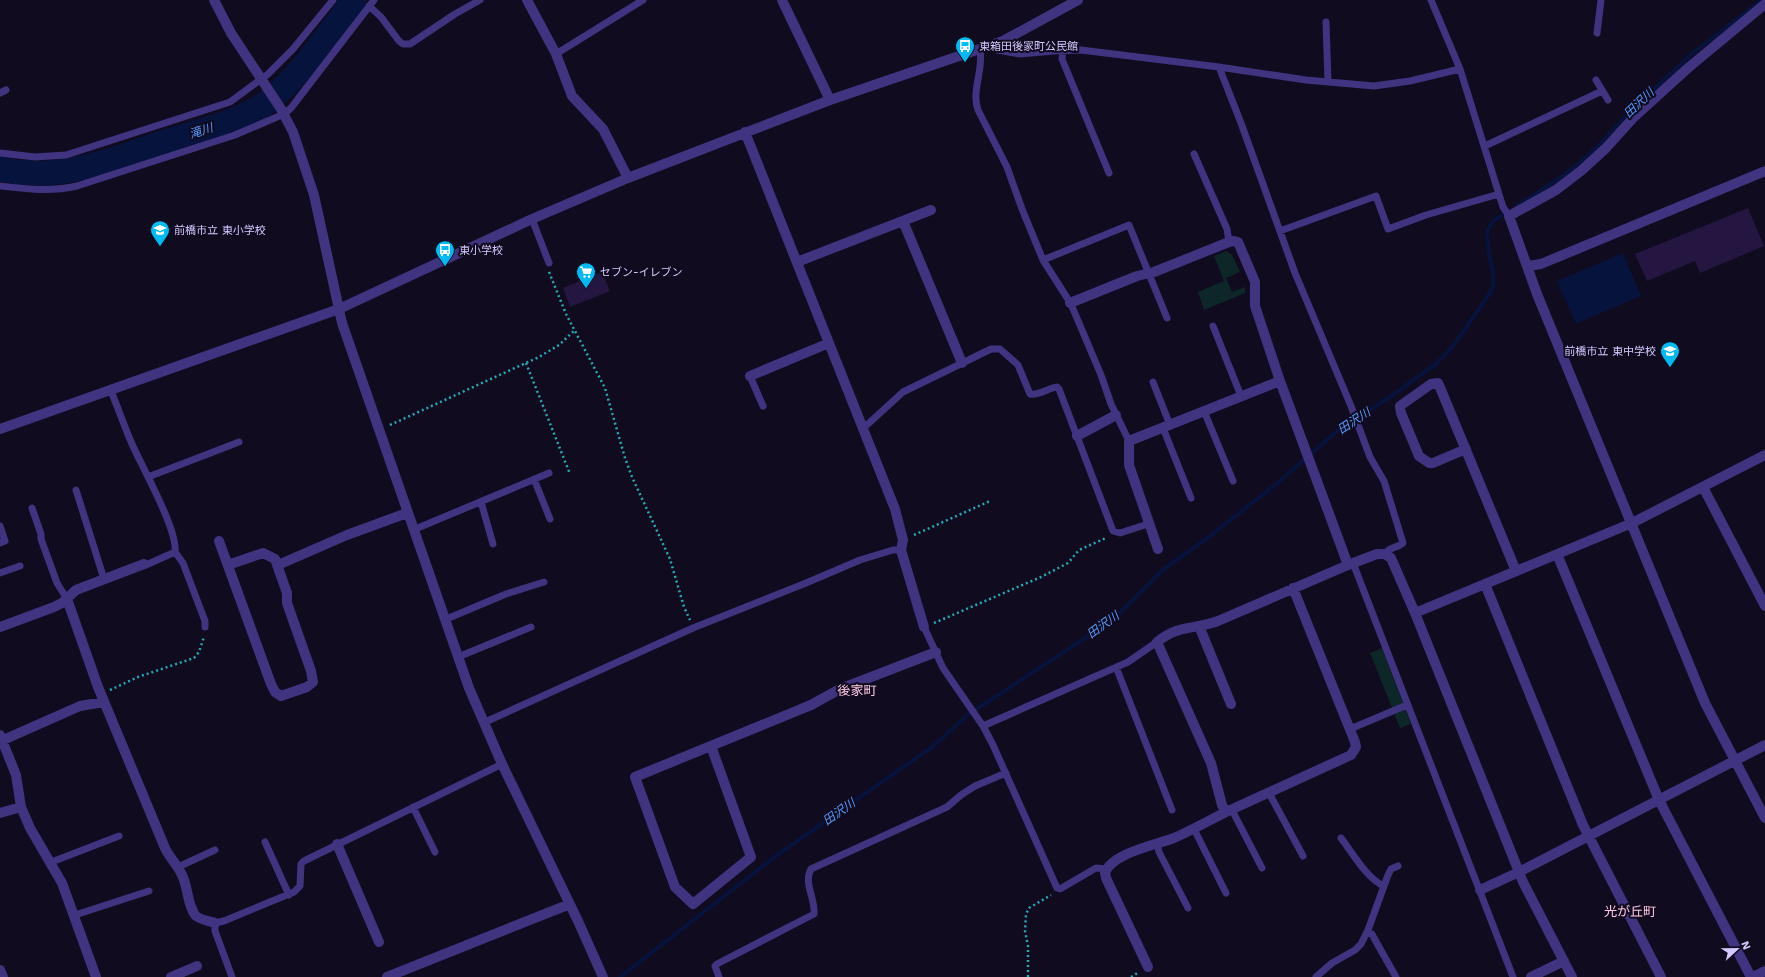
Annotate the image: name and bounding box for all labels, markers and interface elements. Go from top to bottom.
bus stop icon: 東箱田後家町公民館 [954,35,976,63]
place label: 東箱田後家町公民館 [979,40,1078,53]
water label: 田沢川 [1621,84,1658,120]
water label: 滝川 [187,120,216,141]
school or university icon: 前橋市立 東小学校 [149,219,171,247]
place label: 前橋市立 東小学校 [174,224,266,237]
bus stop icon: 東小学校 [434,239,456,267]
place label: 東小学校 [459,244,503,257]
supermarket icon: セブン-イレブン [575,261,597,289]
place label: セブン-イレブン [600,266,683,279]
school or university icon: 前橋市立 東中学校 [1659,340,1681,368]
place label: 前橋市立 東中学校 [1564,345,1656,358]
water label: 田沢川 [1335,404,1375,437]
water label: 田沢川 [1084,608,1123,641]
district label: 後家町 [837,683,877,698]
water label: 田沢川 [820,795,859,828]
district label: 光が丘町 [1604,904,1656,919]
north arrow [1717,929,1757,969]
text: N [1738,939,1753,952]

